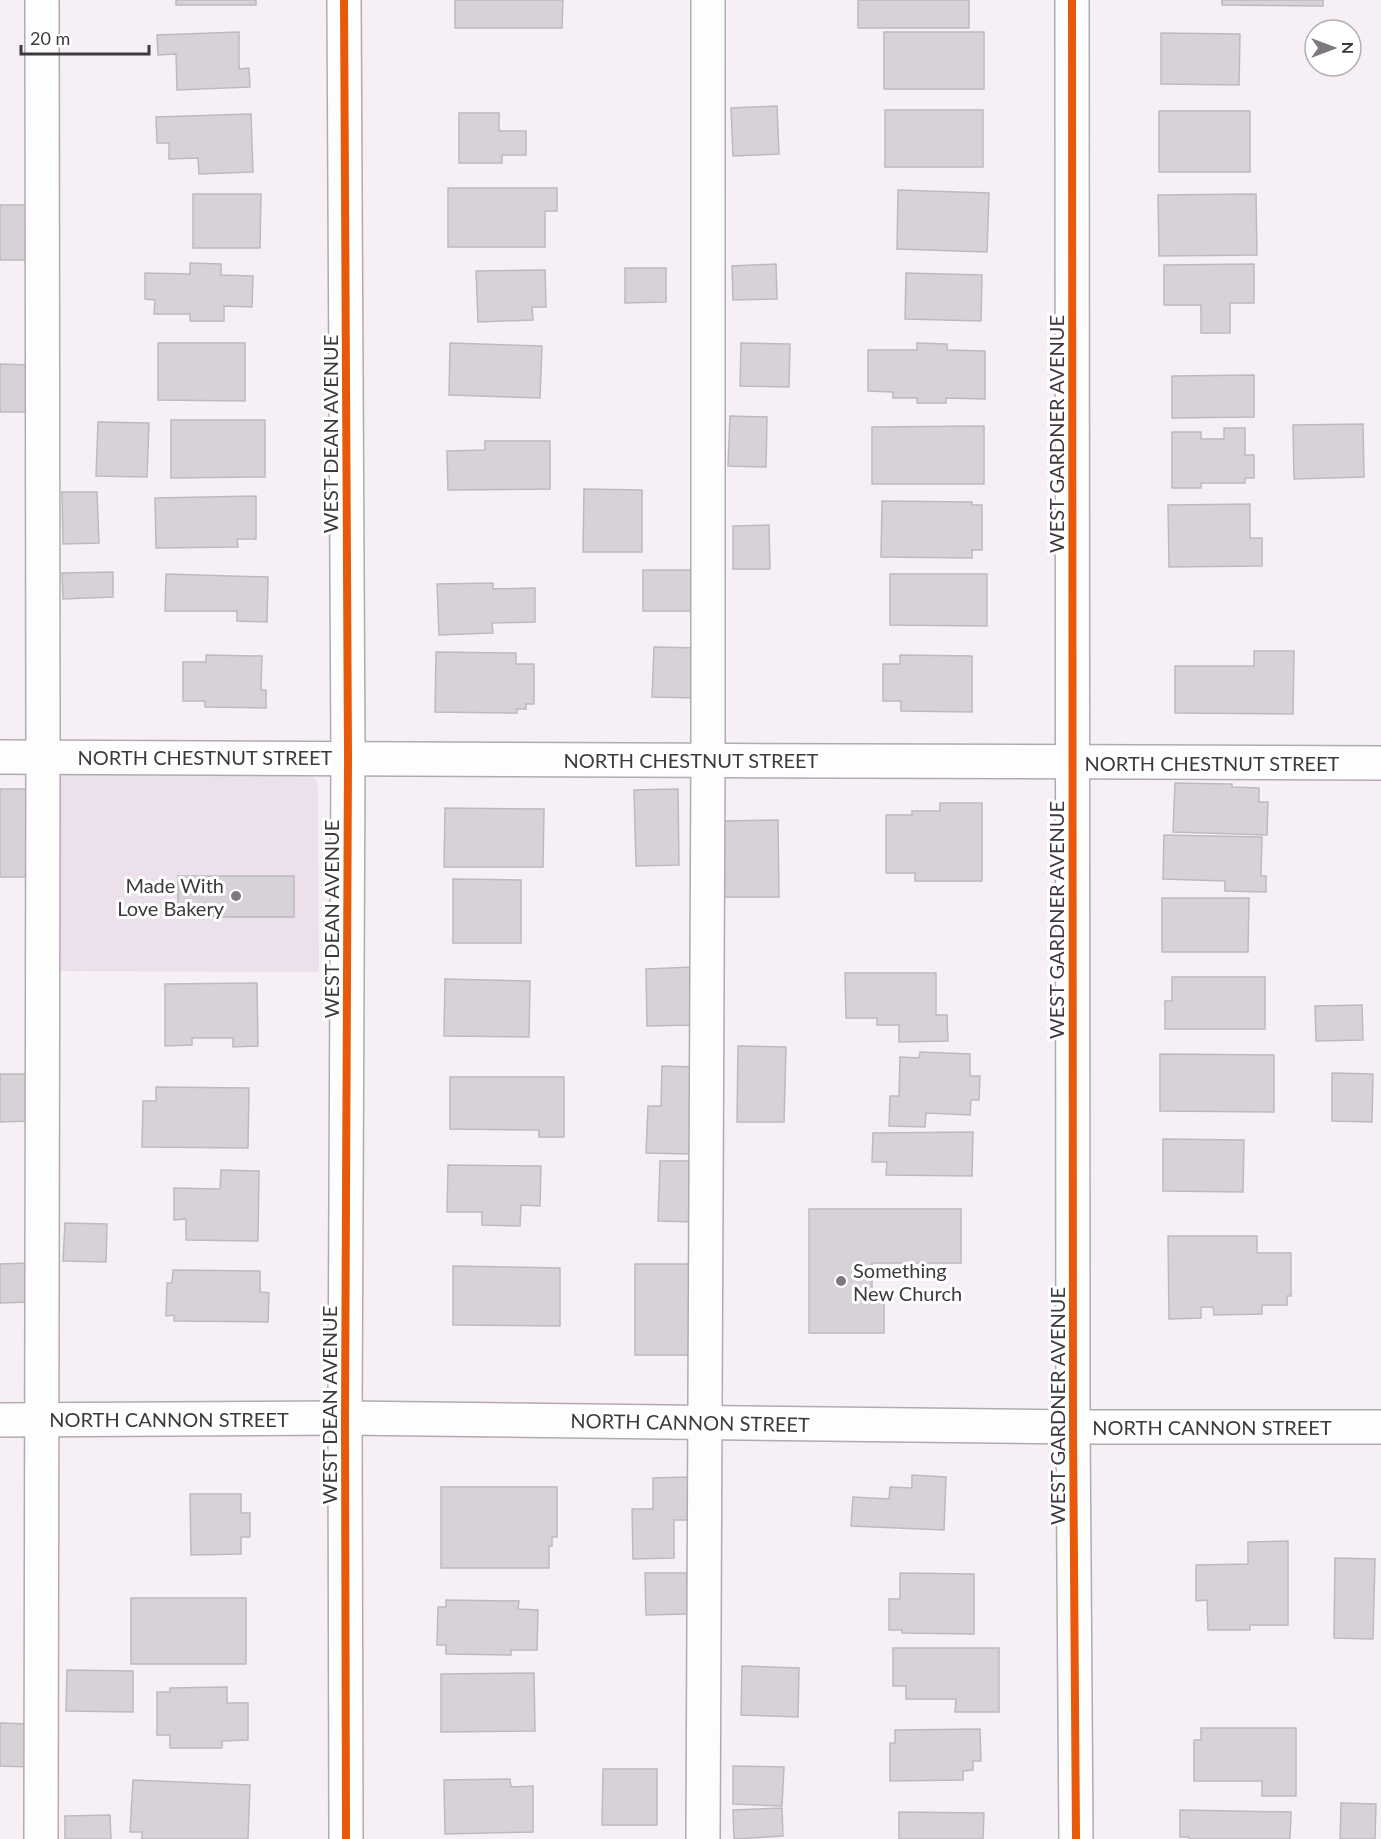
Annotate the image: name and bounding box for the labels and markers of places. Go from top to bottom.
place label: Made With Love Bakery [117,873,225,920]
marker: Made With Love Bakery [229,889,243,903]
place label: Something New Church [853,1258,962,1305]
marker: Something New Church [834,1274,848,1288]

